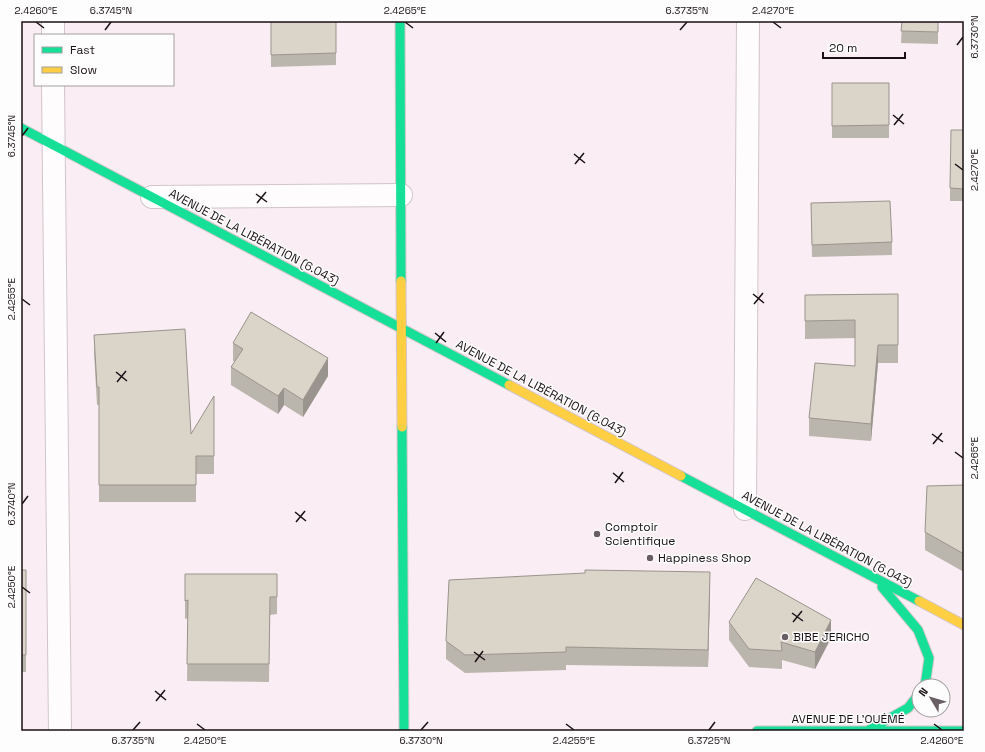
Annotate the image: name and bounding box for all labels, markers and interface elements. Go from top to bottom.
text: 2.4260°E [15,4,58,17]
text: 6.3745°N [90,4,132,17]
text: 2.4265°E [384,4,427,17]
text: 6.3735°N [666,4,708,17]
text: 2.4270°E [752,4,794,17]
text: 6.3730°N [968,15,981,59]
legend [34,34,174,86]
scale bar [823,34,905,60]
text: 20 m [829,40,857,56]
text: Fast [70,42,95,58]
text: Slow [70,62,97,78]
text: 6.3745°N [5,115,18,157]
text: 2.4270°E [968,149,981,191]
street label: AVENUE DE LA LIBÉRATION (6.043) [166,185,342,289]
text: 2.4255°E [5,278,18,320]
street label: AVENUE DE LA LIBÉRATION (6.043) [453,336,629,440]
text: 2.4265°E [968,436,981,479]
text: 6.3740°N [5,483,18,525]
street label: AVENUE DE LA LIBÉRATION (6.043) [739,487,915,591]
place label: Comptoir Scientifique [605,519,675,549]
marker: Comptoir Scientifique [592,529,602,539]
place label: Happiness Shop [658,550,751,566]
marker: Happiness Shop [645,553,655,563]
text: 2.4250°E [5,565,18,608]
place label: BIBE JERICHO [793,629,870,645]
marker: BIBE JERICHO [780,632,790,642]
north arrow [911,678,951,718]
text: N [915,685,931,699]
street label: AVENUE DE L'OUÉMÉ [792,711,905,727]
text: 6.3735°N [112,734,154,747]
text: 2.4250°E [184,734,227,747]
text: 6.3730°N [399,734,443,747]
text: 2.4255°E [553,734,595,747]
text: 6.3725°N [688,734,730,747]
text: 2.4260°E [921,734,964,747]

